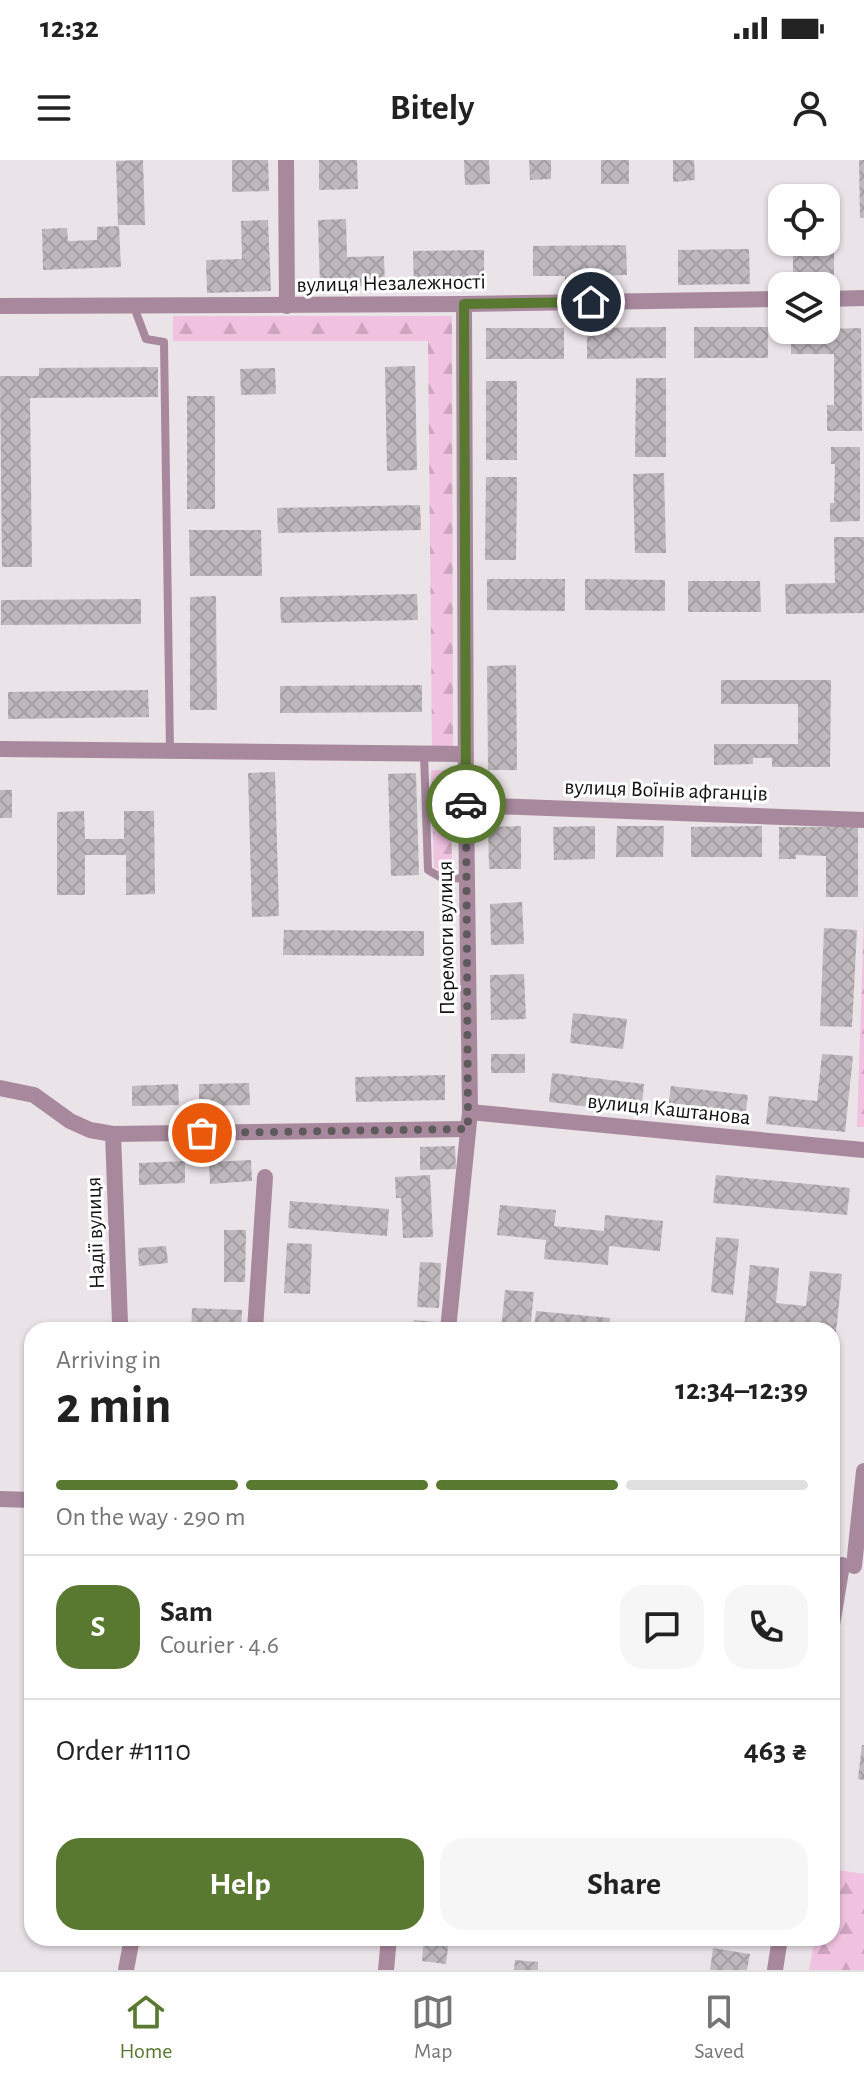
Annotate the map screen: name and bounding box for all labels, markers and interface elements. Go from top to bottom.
text: 12:32 [40,13,99,43]
icon: menu [32,86,76,130]
icon: person [788,86,832,130]
text: Bitely [390,90,474,126]
map controls [768,184,840,344]
button: locate [768,184,840,256]
pin [557,268,625,336]
street label: вулиця Незалежності [296,270,486,296]
button: layers [768,272,840,344]
icon: home [569,280,613,324]
courier [426,764,506,844]
street label: вулиця Воїнів афганців [564,775,768,805]
icon: car [444,782,488,826]
street label: Перемоги вулиця [434,860,458,1016]
street label: вулиця Каштанова [586,1089,752,1129]
pin [168,1099,236,1167]
icon: bag [180,1111,224,1155]
street label: Надії вулиця [82,1176,108,1290]
text: Arriving in [56,1347,161,1373]
text: 12:34–12:39 [675,1375,808,1405]
text: 2 min [56,1380,171,1432]
text: On the way · 290 m [56,1504,246,1530]
button: chat [620,1585,704,1669]
button: phone [724,1585,808,1669]
text: Sam [160,1597,213,1627]
text: S [91,1612,105,1642]
text: Courier · 4.6 [160,1632,279,1658]
text: Order #1110 [56,1736,191,1766]
text: 463 ₴ [744,1736,808,1766]
button: Help [56,1838,424,1930]
button: Share [440,1838,808,1930]
tab: Home [119,1990,172,2064]
tab: Map [411,1990,455,2064]
tab: Saved [694,1990,745,2064]

